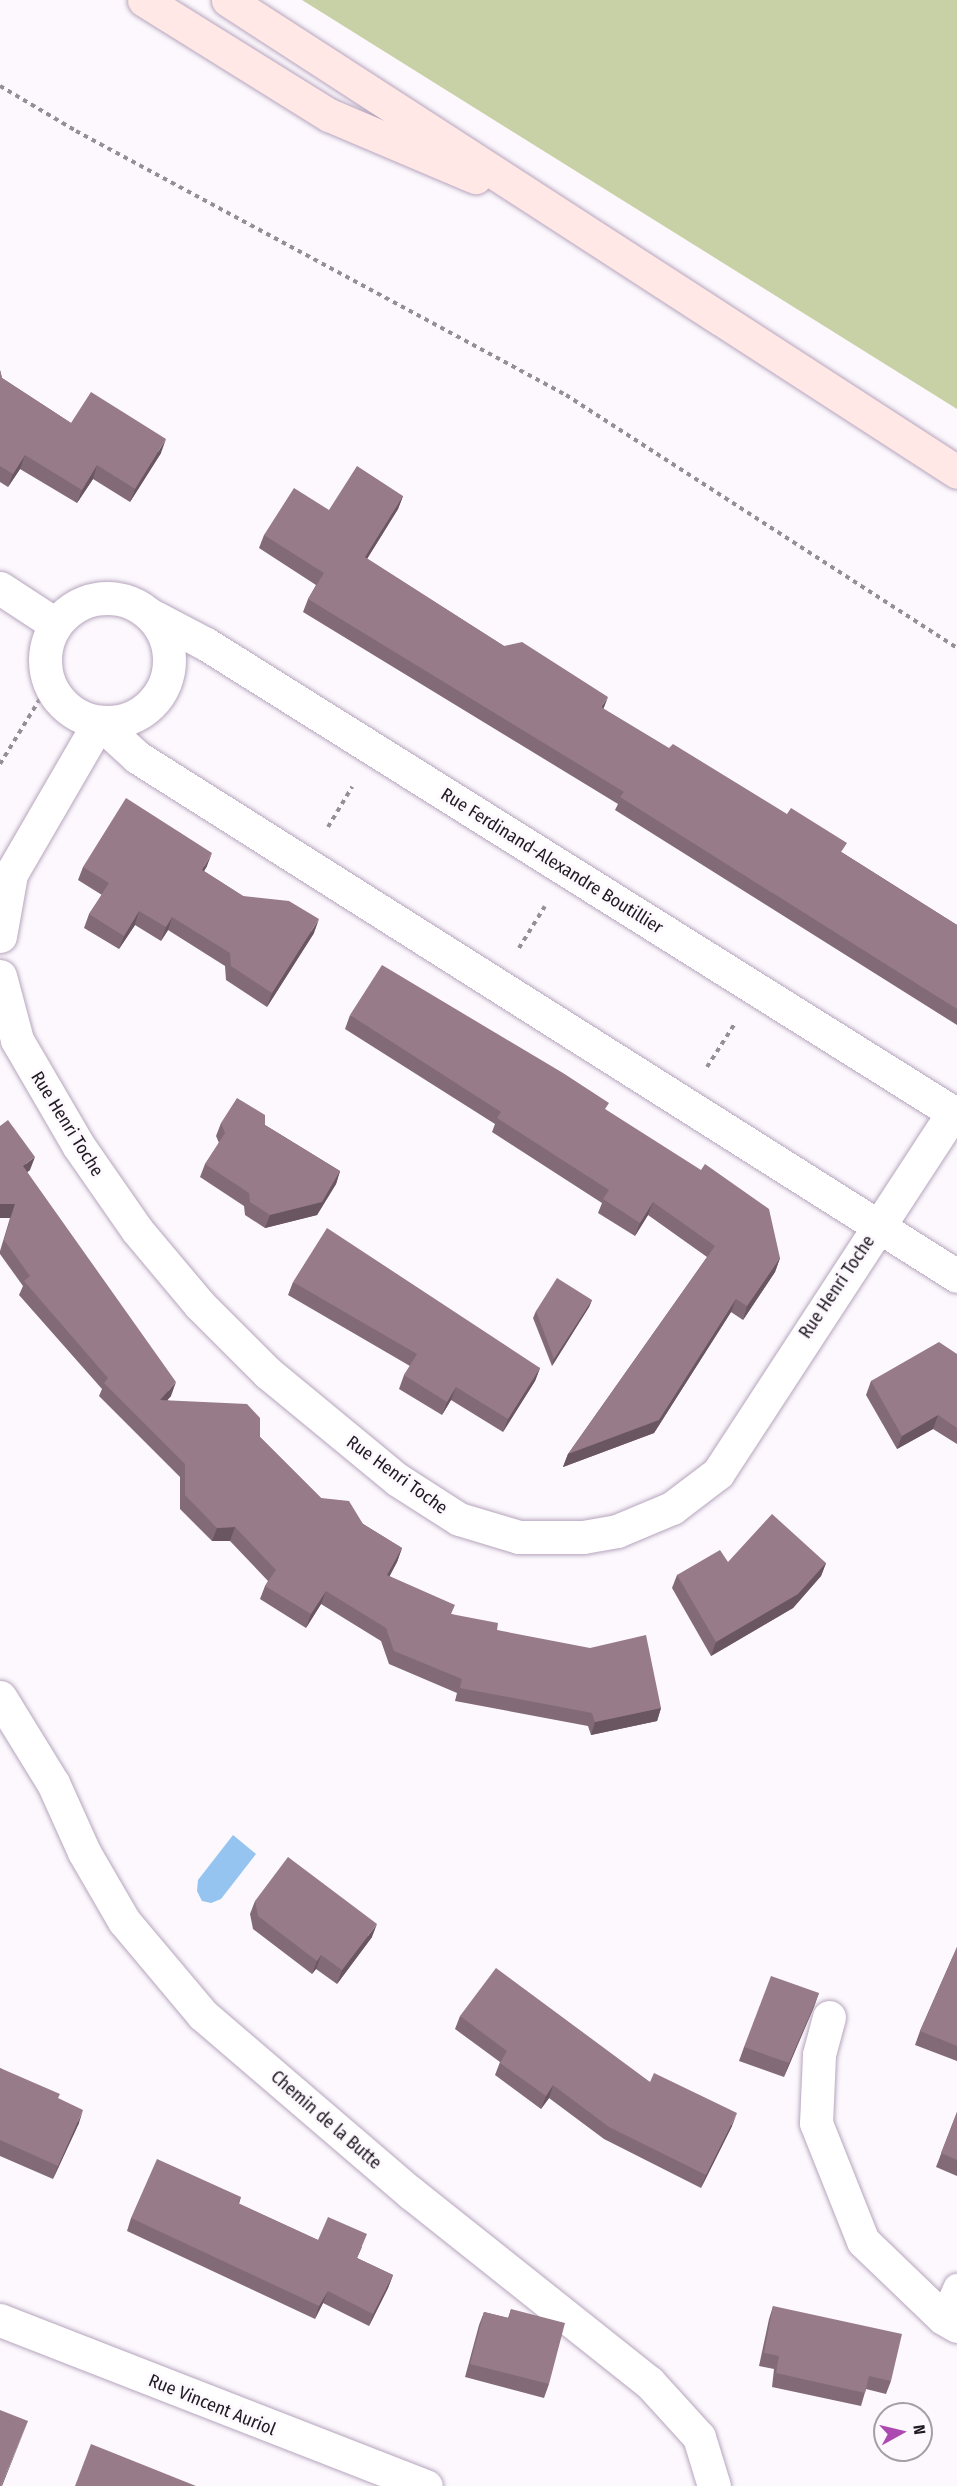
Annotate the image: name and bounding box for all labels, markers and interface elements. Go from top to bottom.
street label: Rue Ferdinand-Alexandre Boutillier [437,783,667,939]
street label: Rue Henri Toche [26,1068,108,1180]
street label: Rue Henri Toche [795,1231,879,1343]
street label: Rue Henri Toche [342,1431,452,1519]
street label: Chemin de la Butte [266,2066,386,2174]
street label: Rue Vincent Auriol [145,2370,279,2440]
north arrow [873,2402,933,2462]
text: N [909,2424,929,2436]

